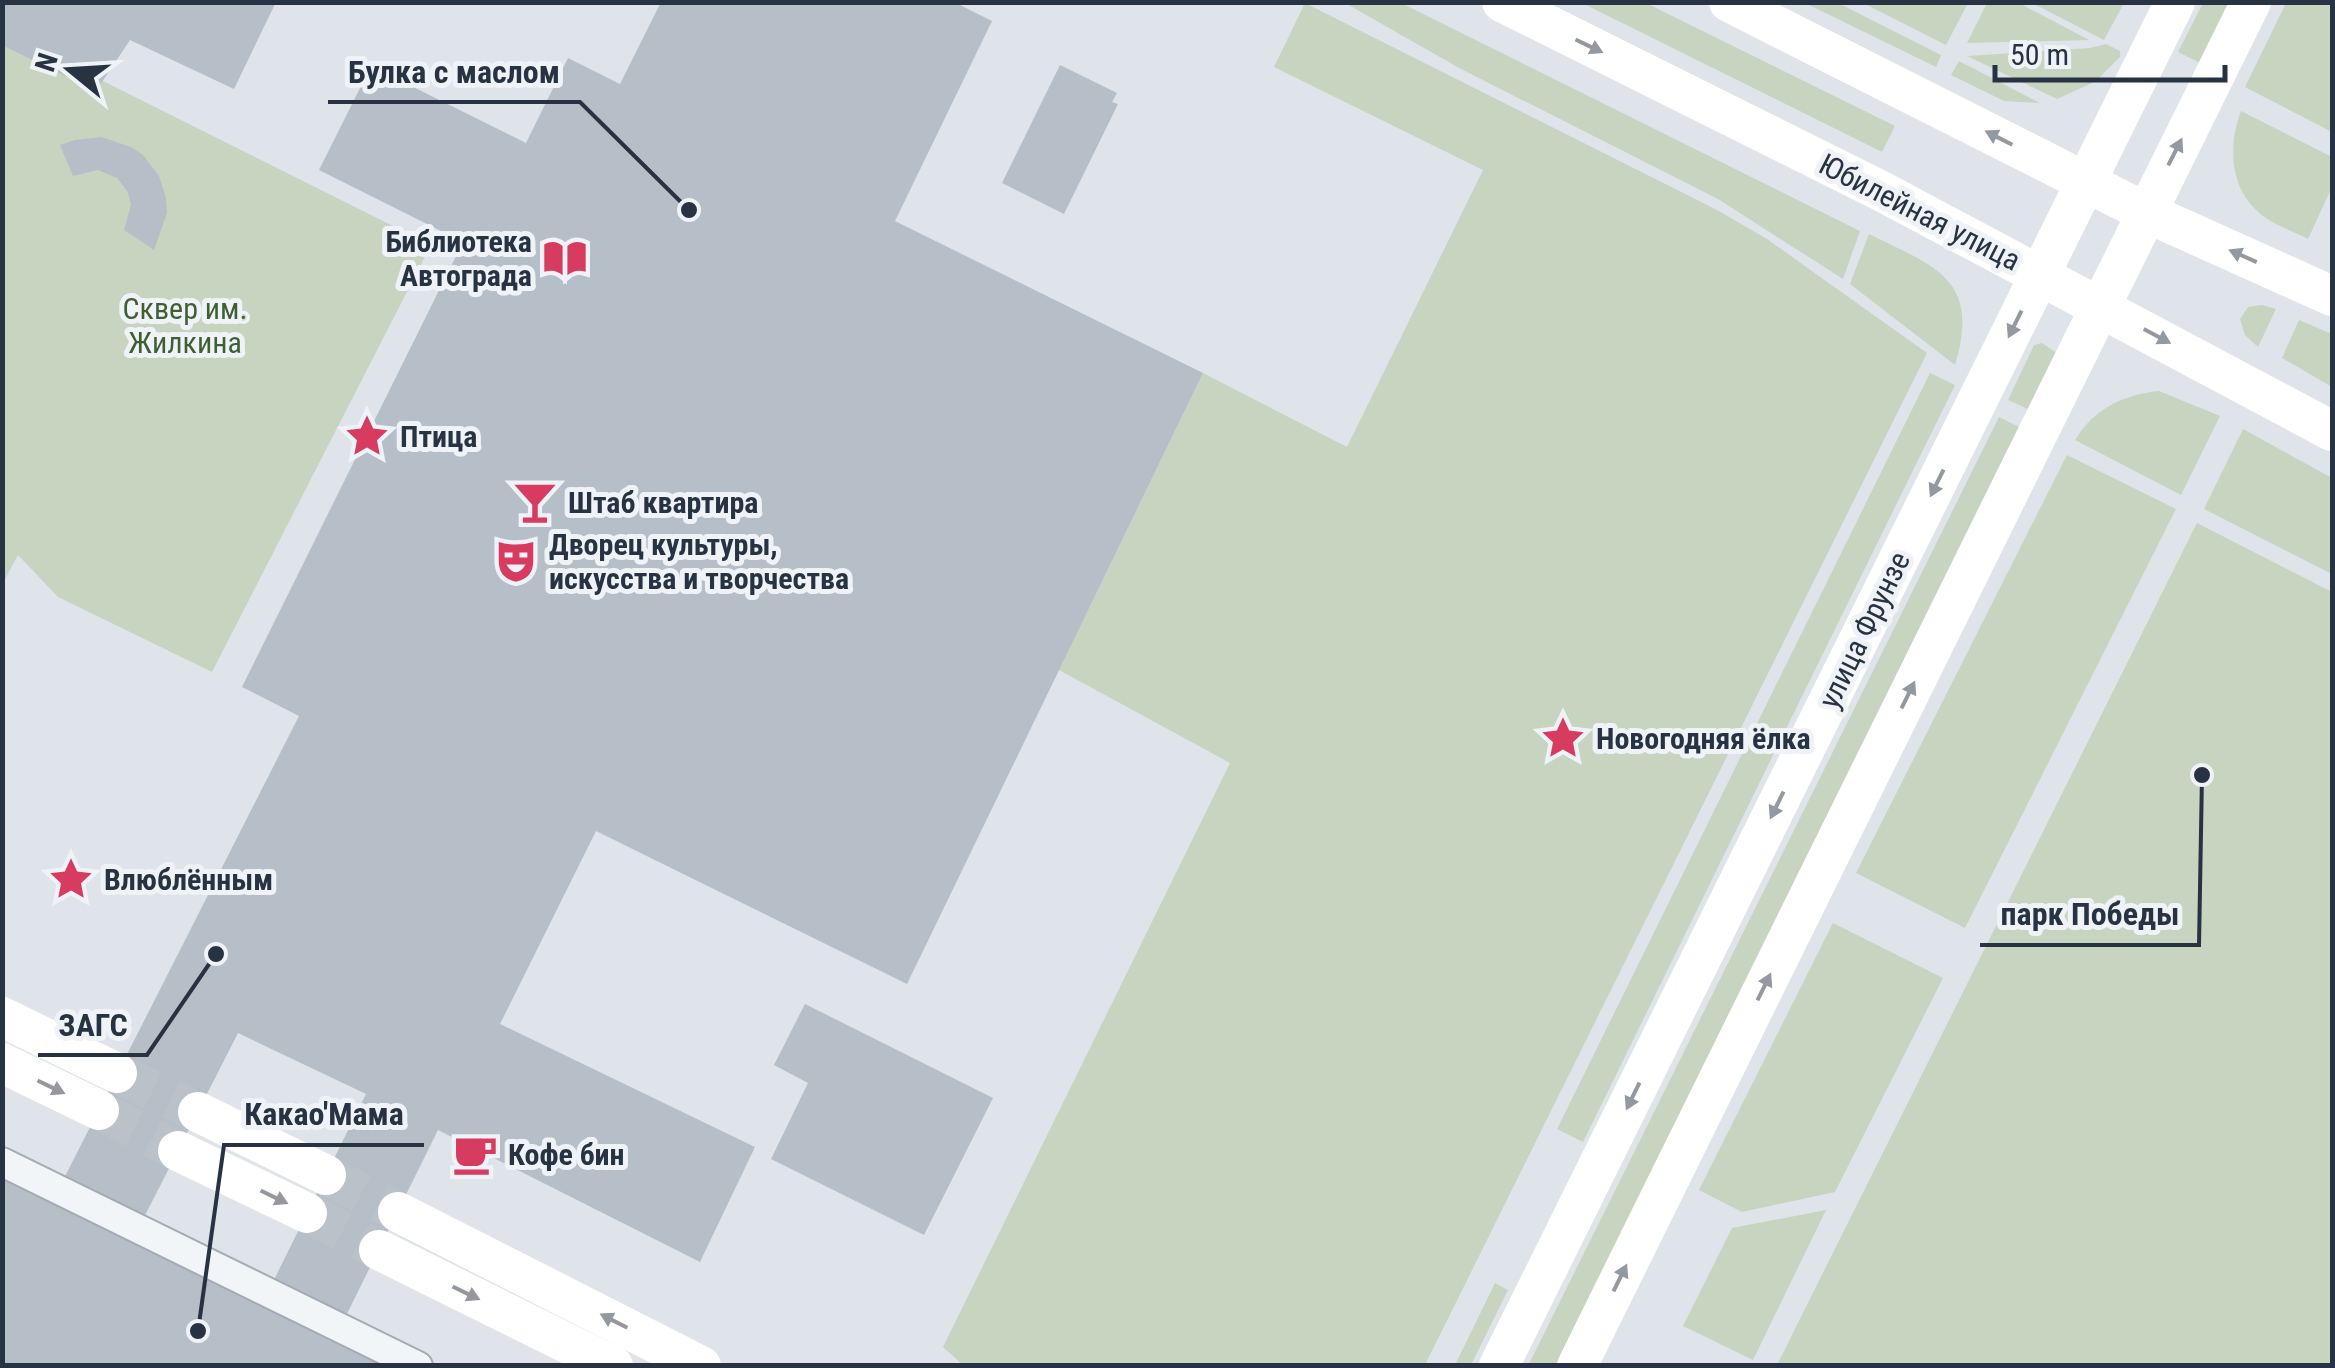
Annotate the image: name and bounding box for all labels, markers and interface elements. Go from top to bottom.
north arrow [20,20,120,120]
scale bar [1995,20,2225,82]
one-way arrow [1575,37,1604,54]
text: 50 m [2010,37,2069,72]
callout: Булка с маслом [328,40,580,102]
text: N [28,49,65,76]
text: Булка с маслом [348,53,560,91]
one-way arrow [1985,130,2014,147]
one-way arrow [2166,137,2183,166]
street label: Юбилейная улица [1814,146,2026,278]
place label: Библиотека Автограда [385,224,532,293]
library icon: Библиотека Автограда [541,234,589,282]
one-way arrow [2228,248,2258,264]
park label: Сквер им. Жилкина [123,291,247,360]
one-way arrow [2007,310,2024,339]
one-way arrow [2142,328,2171,345]
place icon: Птица [343,412,391,460]
place label: Птица [400,419,477,454]
one-way arrow [1929,468,1946,497]
bar icon: Штаб квартира [511,478,559,526]
place label: Штаб квартира [568,485,758,520]
place label: Дворец культуры, искусства и творчества [549,527,849,596]
theatre icon: Дворец культуры, искусства и творчества [492,537,540,585]
street label: улица Фрунзе [1811,546,1917,714]
one-way arrow [1899,680,1916,709]
place icon: Новогодняя ёлка [1539,714,1587,762]
place label: Новогодняя ёлка [1596,721,1811,756]
one-way arrow [1769,791,1786,820]
place icon: Влюблённым [47,855,95,903]
place label: Влюблённым [104,862,273,897]
callout: парк Победы [1980,883,2199,945]
text: парк Победы [2001,895,2179,933]
one-way arrow [1755,972,1772,1001]
callout: ЗАГС [38,993,147,1055]
text: ЗАГС [58,1006,128,1044]
one-way arrow [36,1078,65,1095]
one-way arrow [1625,1082,1642,1111]
callout: Какао'Мама [224,1083,424,1145]
text: Какао'Мама [244,1095,404,1133]
cafe icon: Кофе бин [451,1130,499,1178]
place label: Кофе бин [508,1137,625,1172]
one-way arrow [260,1189,289,1206]
one-way arrow [1612,1263,1629,1292]
one-way arrow [452,1285,481,1302]
one-way arrow [600,1313,629,1330]

